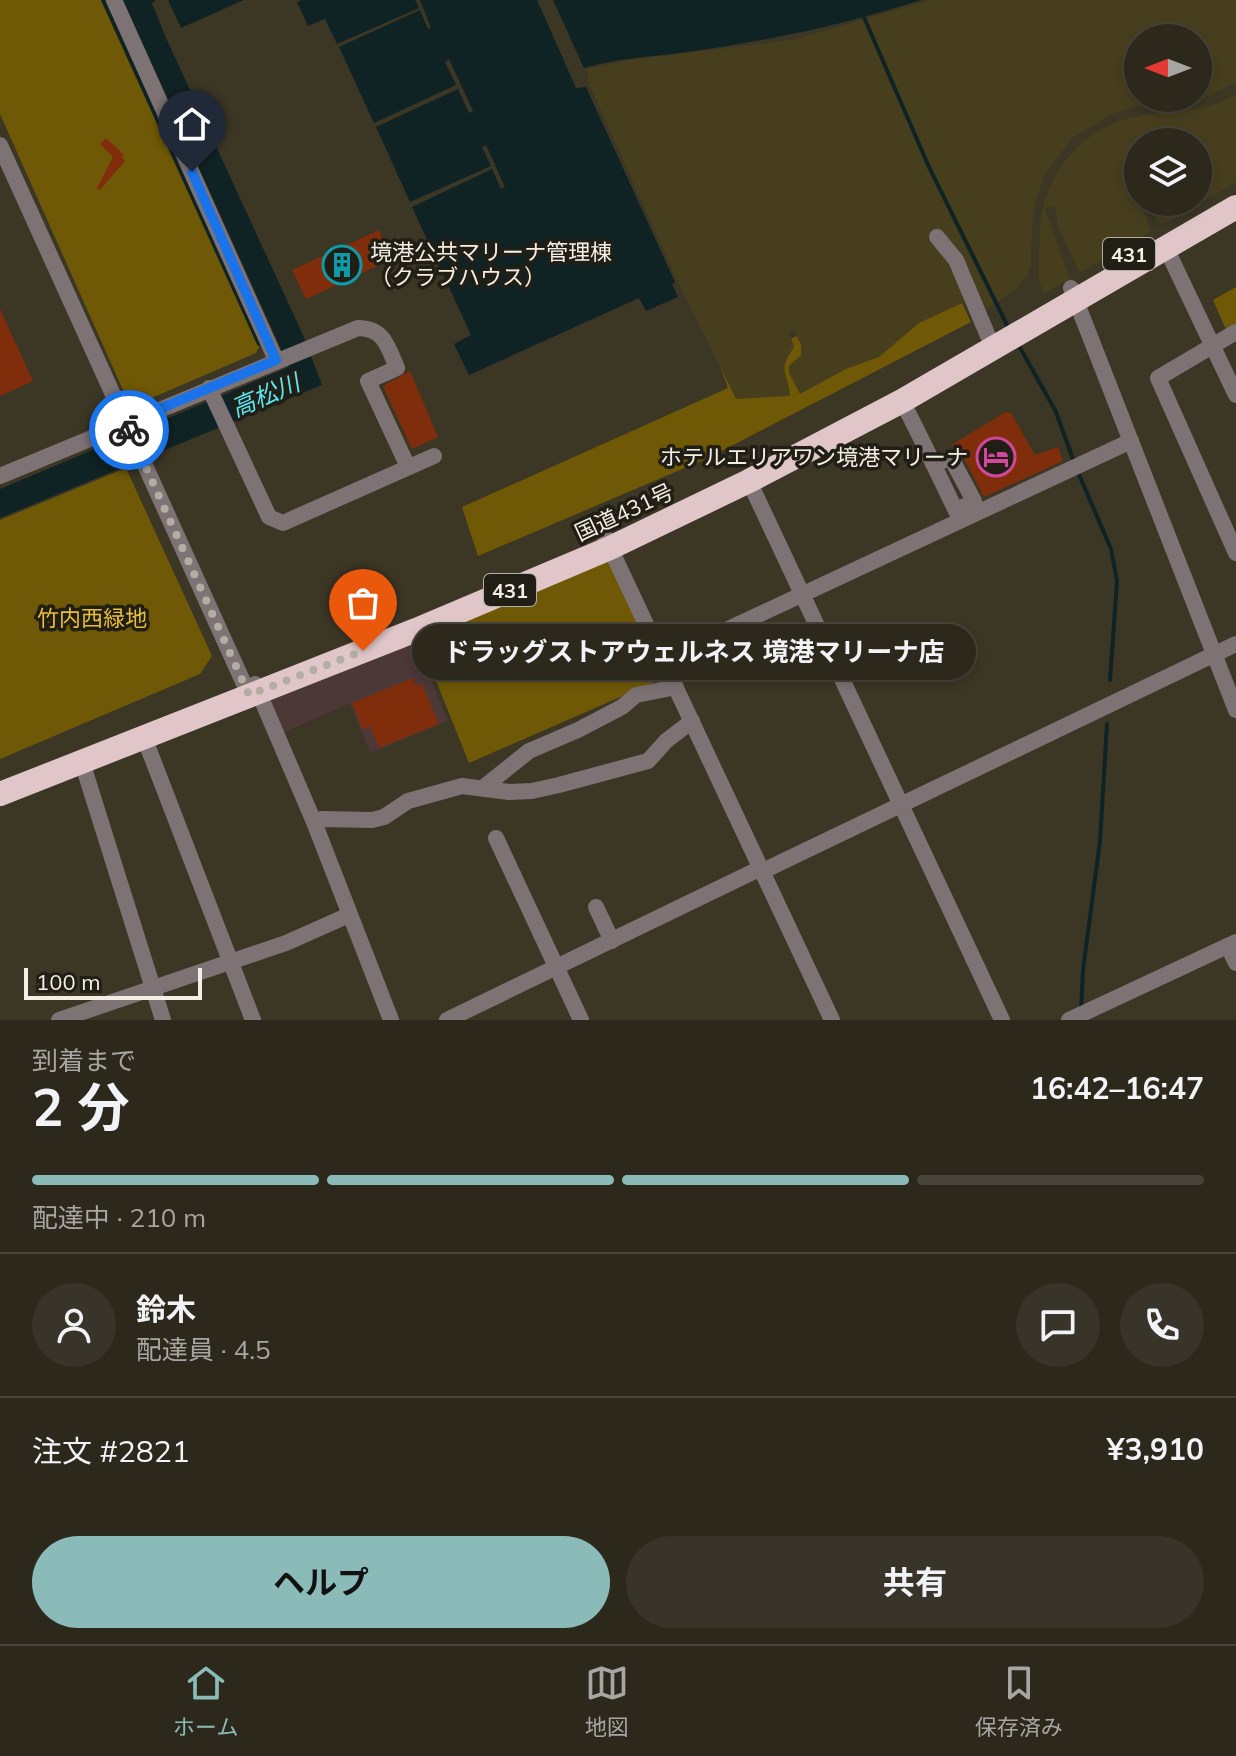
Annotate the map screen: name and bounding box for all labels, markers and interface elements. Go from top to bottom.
north arrow [1124,24,1212,112]
map controls [1124,24,1212,216]
pin [158,90,226,172]
icon: home [170,102,214,146]
button: layers [1124,128,1212,216]
place label: 境港公共マリーナ管理棟 （クラブハウス） [370,238,612,291]
road number: 431 [1103,238,1155,270]
building icon: 境港公共マリーナ管理棟 （クラブハウス） [321,244,363,286]
water label: 高松川 [226,366,307,423]
courier [89,390,169,470]
icon: bike [107,408,151,452]
hotel icon: ホテルエリアワン境港マリーナ [975,436,1017,478]
place label: ホテルエリアワン境港マリーナ [660,443,968,471]
street label: 国道431号 [570,477,678,547]
pin [329,569,397,651]
road number: 431 [484,574,536,606]
icon: bag [341,581,385,625]
park label: 竹内西緑地 [37,604,147,632]
callout: ドラッグストアウェルネス 境港マリーナ店 [411,623,975,679]
text: ドラッグストアウェルネス 境港マリーナ店 [443,635,945,668]
scale bar [24,964,202,1000]
text: 100 m [36,968,101,996]
text: 到着まで [32,1044,136,1077]
text: 16:42–16:47 [1030,1069,1204,1107]
text: 2 分 [32,1074,129,1139]
text: 配達中 · 210 m [32,1201,206,1234]
button: person [32,1283,116,1367]
button: chat [1016,1283,1100,1367]
button: phone [1120,1283,1204,1367]
text: 鈴木 [136,1290,196,1328]
text: 配達員 · 4.5 [136,1333,271,1366]
text: ¥3,910 [1107,1430,1204,1468]
text: 注文 #2821 [32,1432,190,1470]
button: ヘルプ [32,1536,610,1628]
button: 共有 [626,1536,1204,1628]
tab: ホーム [173,1661,238,1741]
tab: 地図 [585,1661,629,1741]
tab: 保存済み [975,1661,1063,1741]

